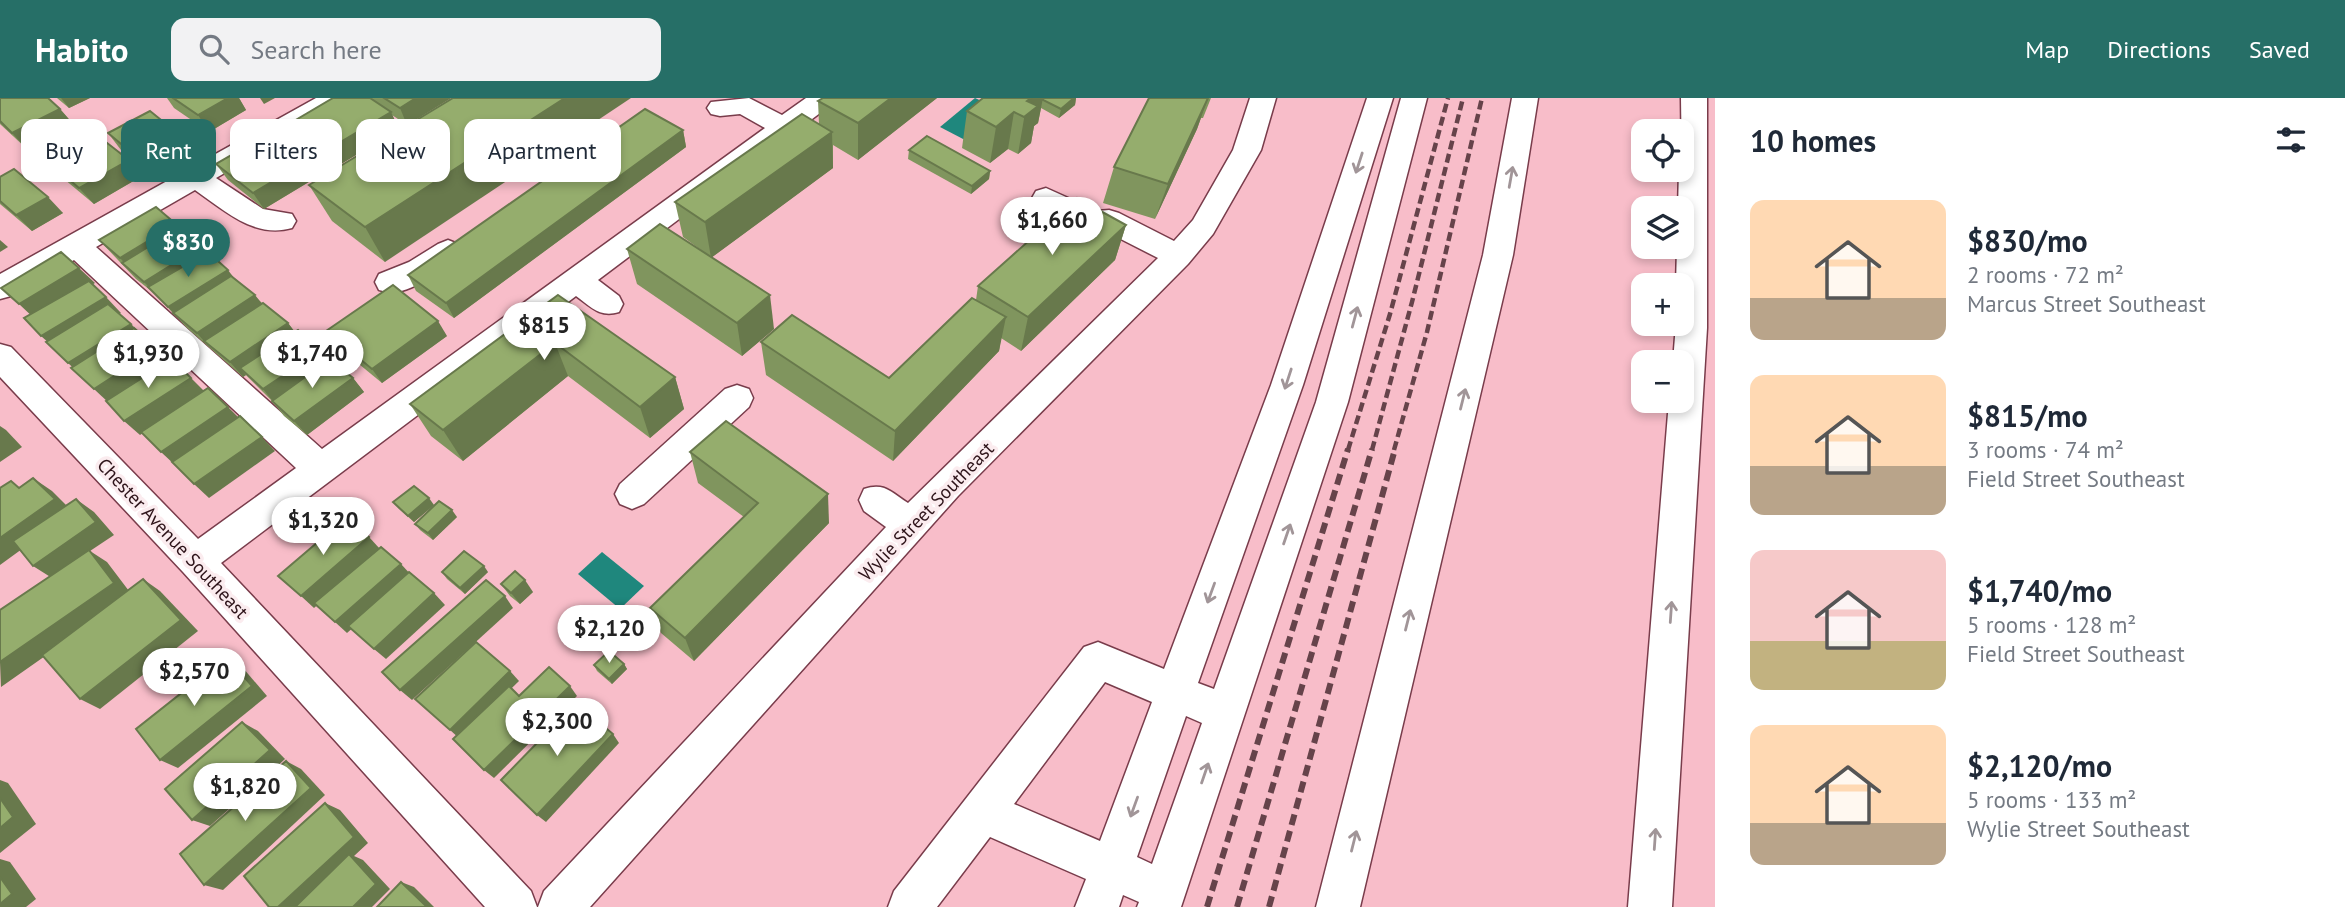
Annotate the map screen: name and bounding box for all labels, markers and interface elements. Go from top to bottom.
search box [171,18,661,81]
text: Habito [35,28,129,71]
icon: search [195,30,233,68]
text: Search here [251,33,382,66]
text: Map [2025,34,2069,65]
text: Directions [2107,34,2211,65]
text: Saved [2249,34,2310,65]
chip: Buy [21,119,107,182]
chip: Rent [121,119,216,182]
chip: Filters [230,119,342,182]
chip: New [356,119,450,182]
chip: Apartment [464,119,621,182]
map controls [1631,119,1694,413]
button: locate [1631,119,1694,182]
text: 10 homes [1750,121,1876,160]
icon: filters [2272,121,2310,159]
one-way arrow [1351,152,1364,174]
one-way arrow [1505,166,1519,189]
button: layers [1631,196,1694,259]
pin: $1,660 [995,198,1109,257]
text: $1,660 [1016,205,1088,234]
pin: $830 [147,220,229,279]
text: $830/mo [1967,221,2088,260]
text: $830 [162,227,214,256]
icon: home [1806,228,1890,312]
text: 2 rooms · 72 m² [1967,260,2124,289]
button: + [1631,273,1694,336]
text: Marcus Street Southeast [1967,289,2206,318]
pin: $815 [503,302,585,362]
one-way arrow [1349,307,1362,329]
text: $815 [518,310,570,339]
pin: $1,930 [91,330,205,390]
pin: $1,740 [255,330,369,390]
text: $1,930 [112,338,184,367]
text: $1,740 [276,338,348,367]
button: − [1631,350,1694,413]
one-way arrow [1281,368,1293,390]
one-way arrow [1456,388,1470,411]
text: $815/mo [1967,396,2088,435]
icon: home [1806,403,1890,487]
text: 3 rooms · 74 m² [1967,435,2124,464]
street label: Wylie Street Southeast [853,436,999,586]
street label: Chester Avenue Southeast [92,453,254,624]
text: Field Street Southeast [1967,464,2185,493]
pin: $1,320 [266,498,380,557]
text: $1,320 [287,505,359,534]
one-way arrow [1282,524,1294,546]
text: $1,740/mo [1967,571,2112,610]
icon: home [1806,578,1890,662]
one-way arrow [1204,582,1216,604]
one-way arrow [1665,601,1678,624]
pin: $2,120 [552,606,666,665]
one-way arrow [1402,609,1416,632]
text: 5 rooms · 128 m² [1967,610,2136,639]
text: $2,120 [573,613,645,642]
text: Field Street Southeast [1967,639,2185,668]
pin: $2,570 [137,648,251,708]
text: $2,570 [158,656,230,685]
pin: $2,300 [500,698,614,758]
text: $2,300 [521,706,593,735]
text: $2,120/mo [1967,746,2112,785]
icon: home [1806,753,1890,837]
one-way arrow [1200,762,1212,784]
pin: $1,820 [188,764,302,823]
text: $1,820 [209,771,281,800]
text: 5 rooms · 133 m² [1967,785,2136,814]
one-way arrow [1126,796,1139,818]
text: Wylie Street Southeast [1967,814,2190,843]
one-way arrow [1649,828,1662,851]
one-way arrow [1348,830,1362,853]

